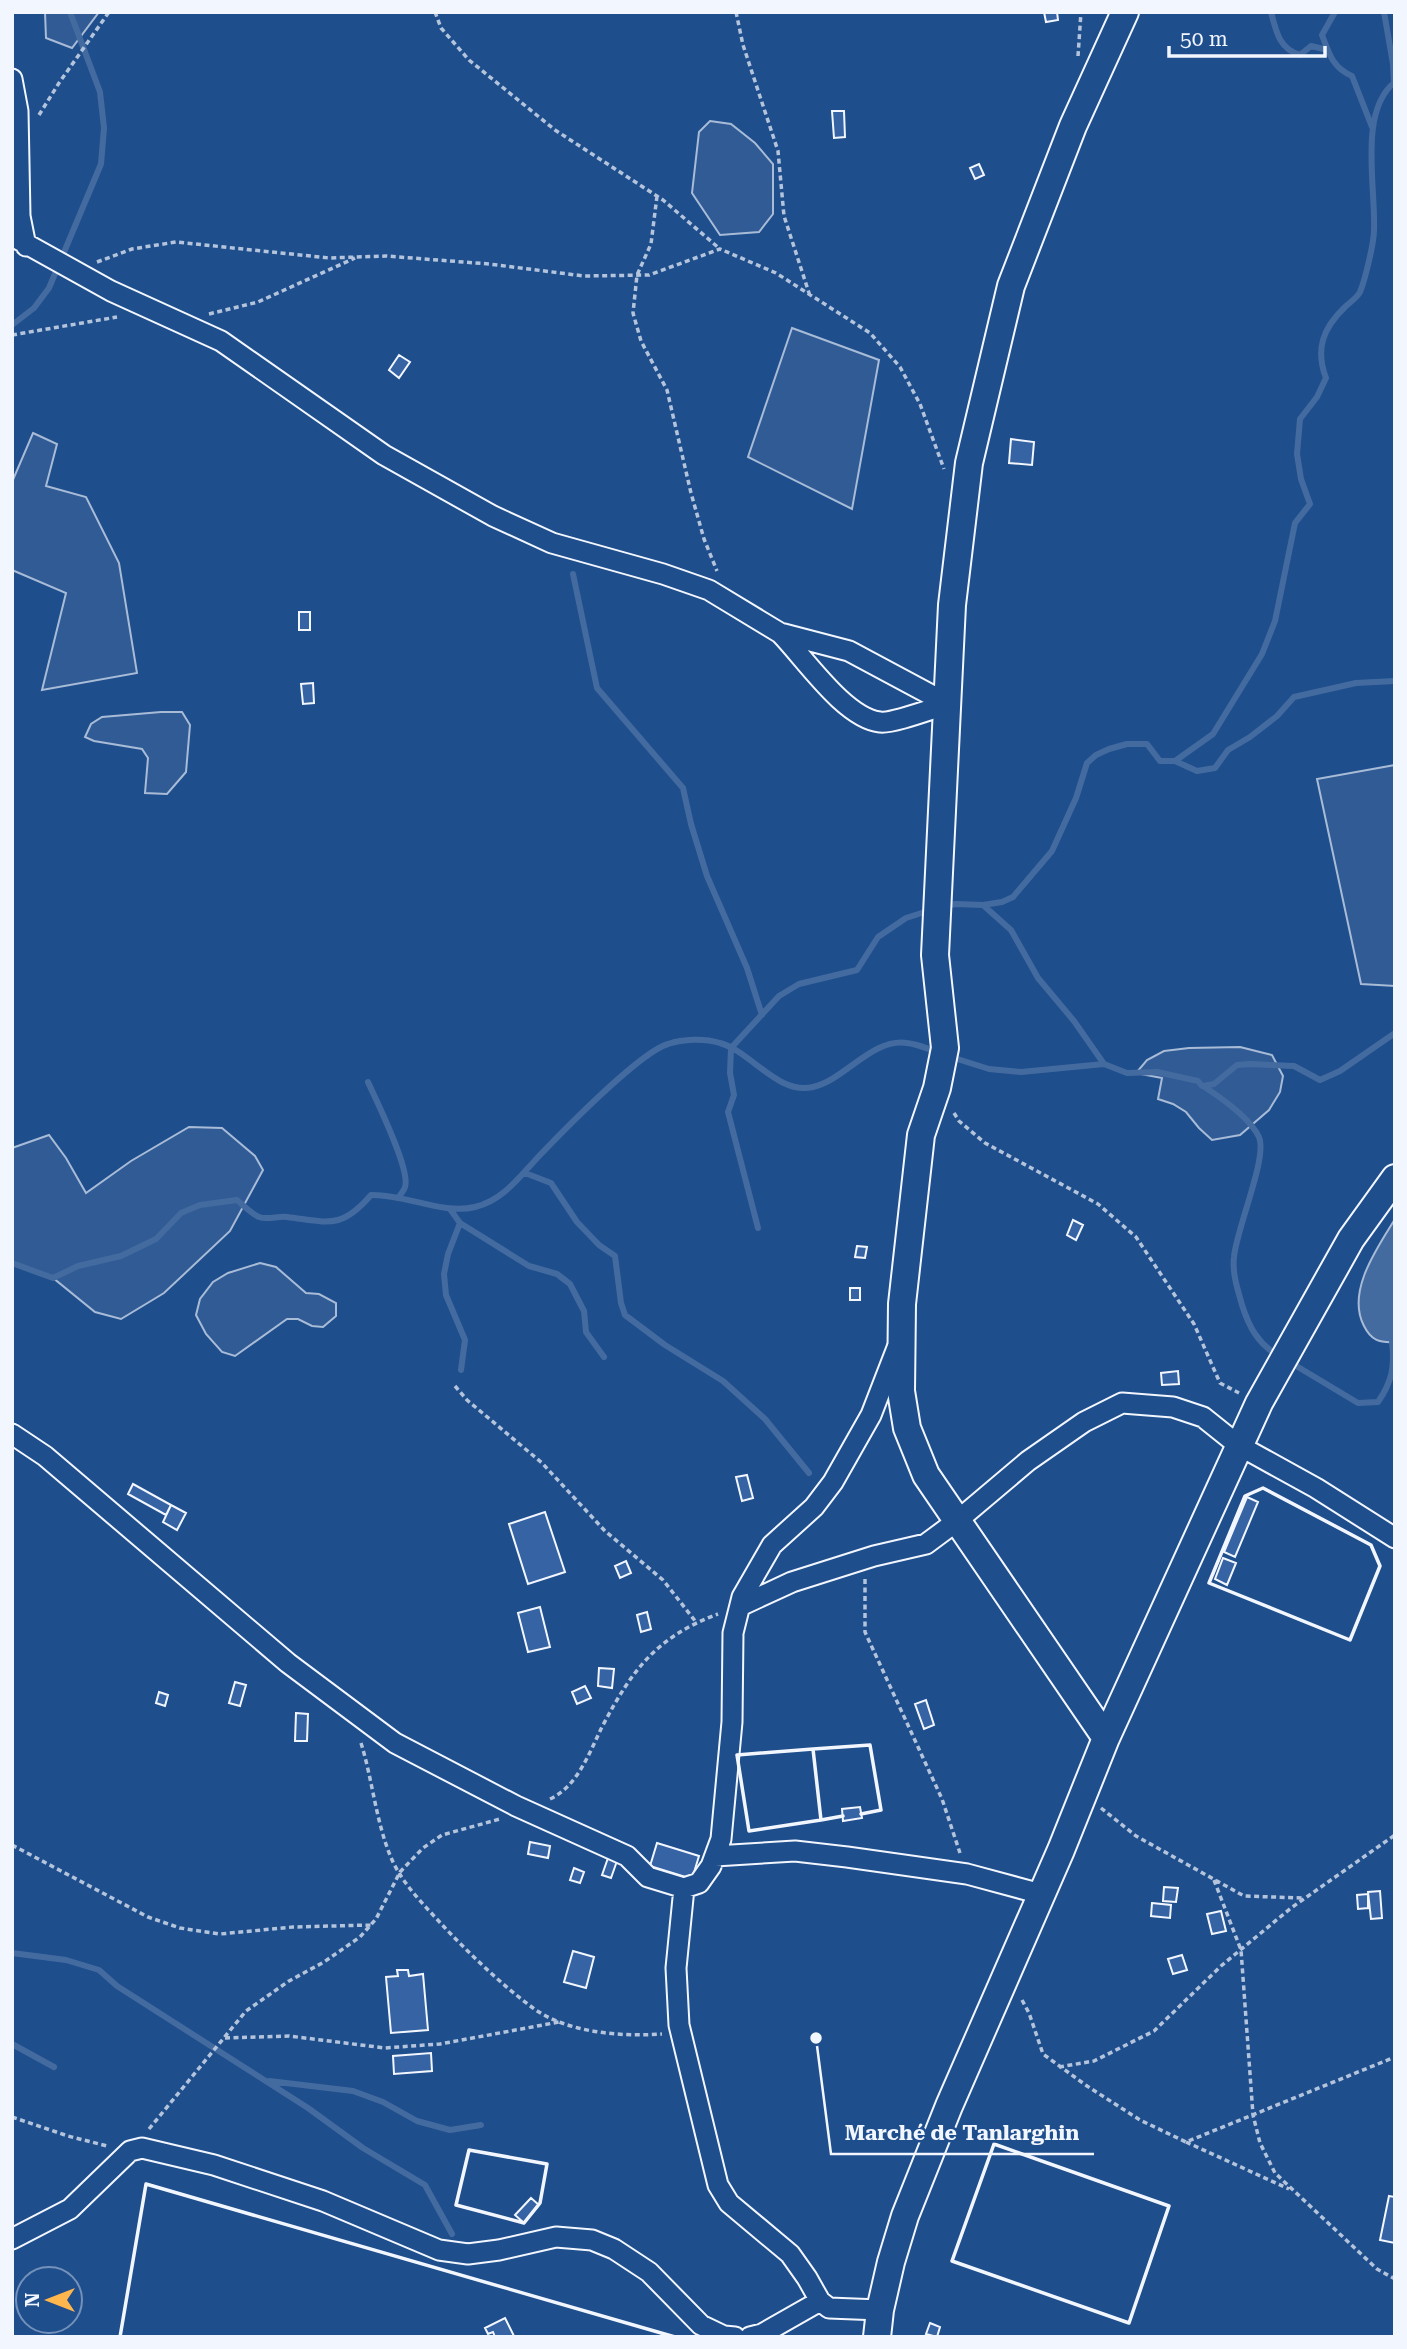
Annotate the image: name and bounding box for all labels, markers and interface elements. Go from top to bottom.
scale bar [1169,14,1325,58]
text: 50 m [1180,27,1228,51]
callout: Marché de Tanlarghin [831,2112,1094,2154]
text: Marché de Tanlarghin [845,2121,1079,2145]
north arrow [14,2265,84,2335]
text: N [21,2292,44,2307]

